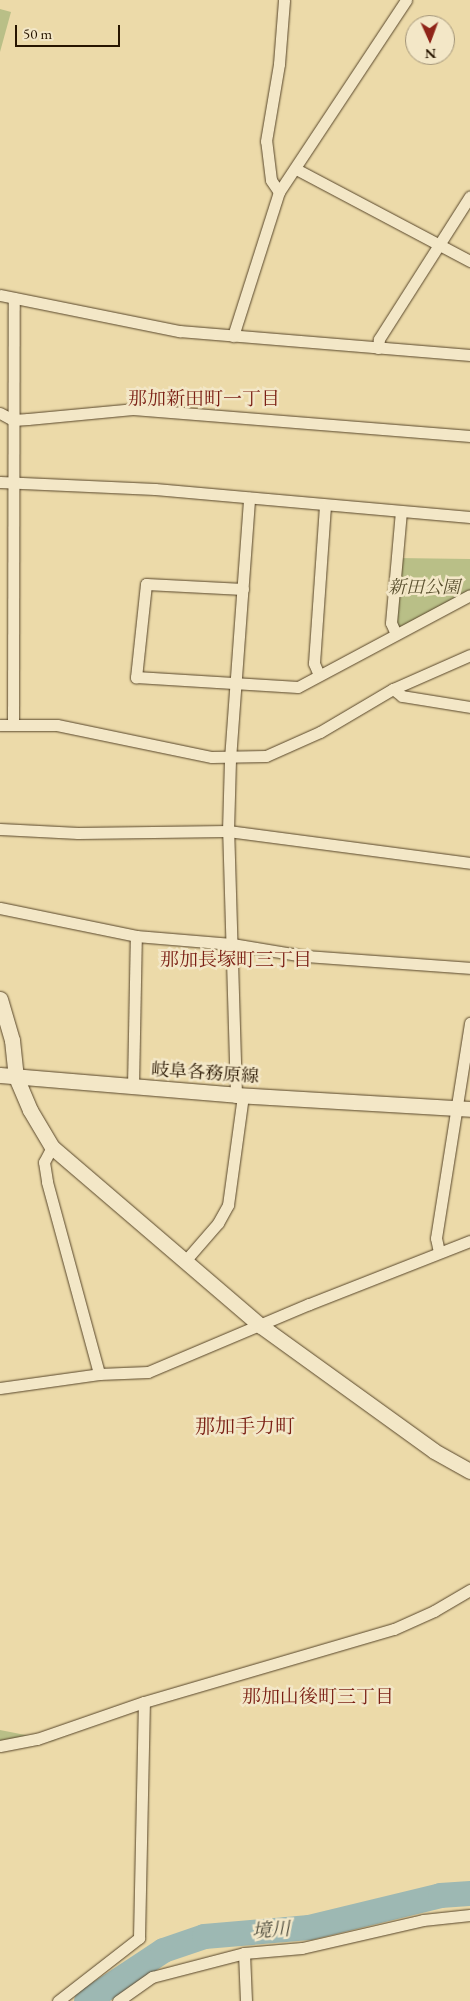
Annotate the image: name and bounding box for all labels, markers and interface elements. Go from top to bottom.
scale bar [18,15,122,47]
north arrow [405,15,455,65]
text: 50 m [23,24,52,43]
text: N [425,45,436,63]
district label: 那加新田町一丁目 [128,388,280,410]
park label: 新田公園 [388,576,460,598]
district label: 那加長塚町三丁目 [160,949,312,971]
street label: 岐阜各務原線 [150,1058,260,1088]
district label: 那加手力町 [195,1414,295,1438]
district label: 那加山後町三丁目 [242,1686,394,1708]
water label: 境川 [251,1917,291,1943]

